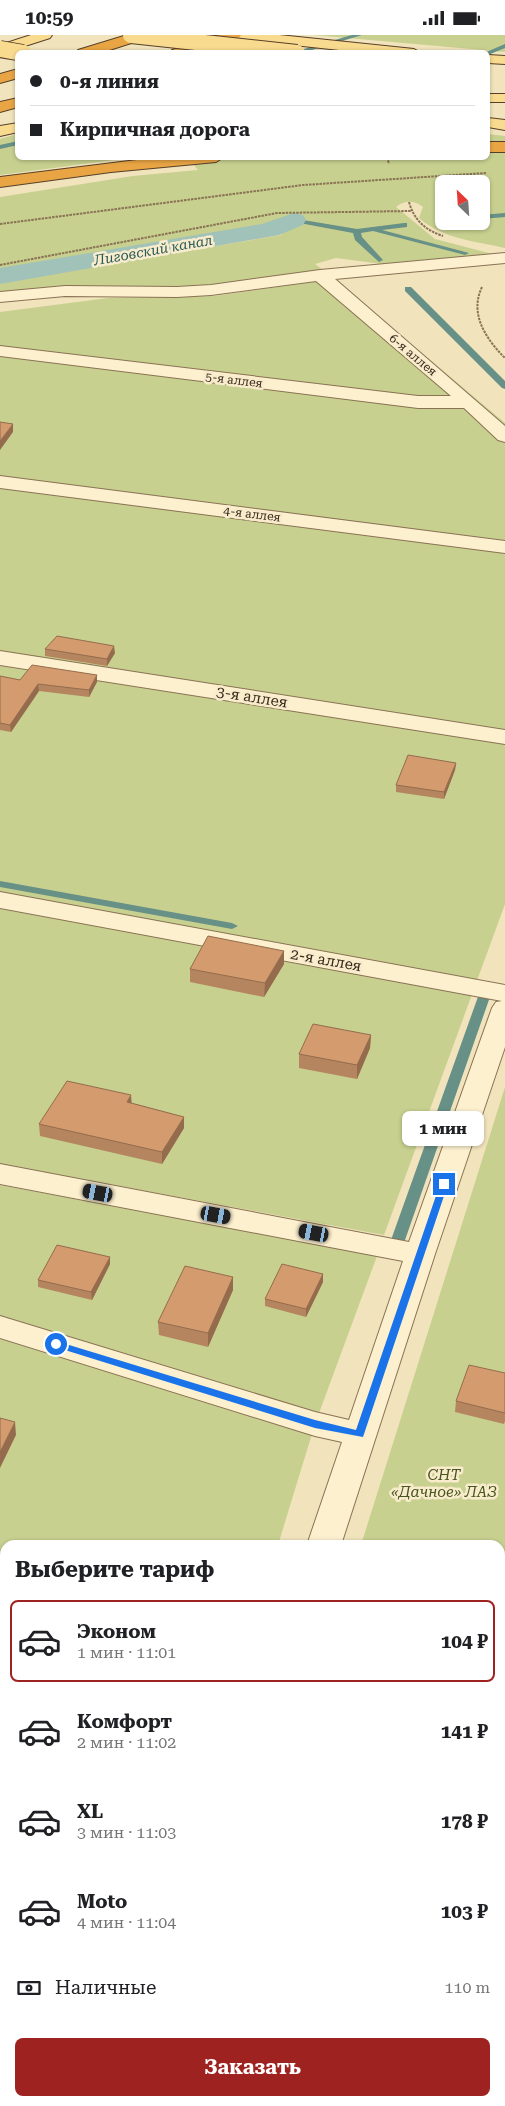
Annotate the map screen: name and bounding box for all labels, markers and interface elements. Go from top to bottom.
text: 10:59 [25,6,74,29]
text: 0-я линия [60,70,159,93]
text: Кирпичная дорога [60,118,250,141]
north arrow [435,175,490,230]
map controls [435,175,490,230]
water label: Лиговский канал [91,232,214,268]
street label: 6-я аллея [387,331,440,379]
street label: 5-я аллея [205,370,263,390]
street label: 4-я аллея [223,504,281,524]
street label: 3-я аллея [215,682,289,712]
street label: 2-я аллея [289,945,363,975]
callout: 1 мин [403,1111,485,1147]
text: 1 мин [419,1119,467,1138]
route end [433,1173,455,1195]
car [81,1183,114,1203]
car [199,1205,232,1225]
car [297,1223,330,1243]
route start [45,1333,67,1355]
park label: СНТ «Дачное» ЛАЗ [391,1466,497,1501]
text: Выберите тариф [15,1557,214,1582]
icon: car [17,1619,62,1664]
text: Эконом [77,1620,156,1643]
text: 104 ₽ [441,1630,488,1653]
text: 1 мин · 11:01 [77,1643,176,1662]
icon: car [17,1709,62,1754]
text: Комфорт [77,1710,172,1733]
text: 141 ₽ [441,1720,488,1743]
text: 2 мин · 11:02 [77,1733,176,1752]
icon: car [17,1799,62,1844]
text: XL [77,1800,103,1823]
text: 178 ₽ [441,1810,488,1833]
text: 3 мин · 11:03 [77,1823,176,1842]
icon: car [17,1889,62,1934]
text: Moto [77,1890,127,1913]
text: 103 ₽ [441,1900,488,1923]
text: 4 мин · 11:04 [77,1913,176,1932]
icon: cash [15,1974,43,2002]
text: Наличные [55,1976,156,1999]
text: 110 m [444,1978,490,1997]
button: Заказать [15,2038,490,2096]

